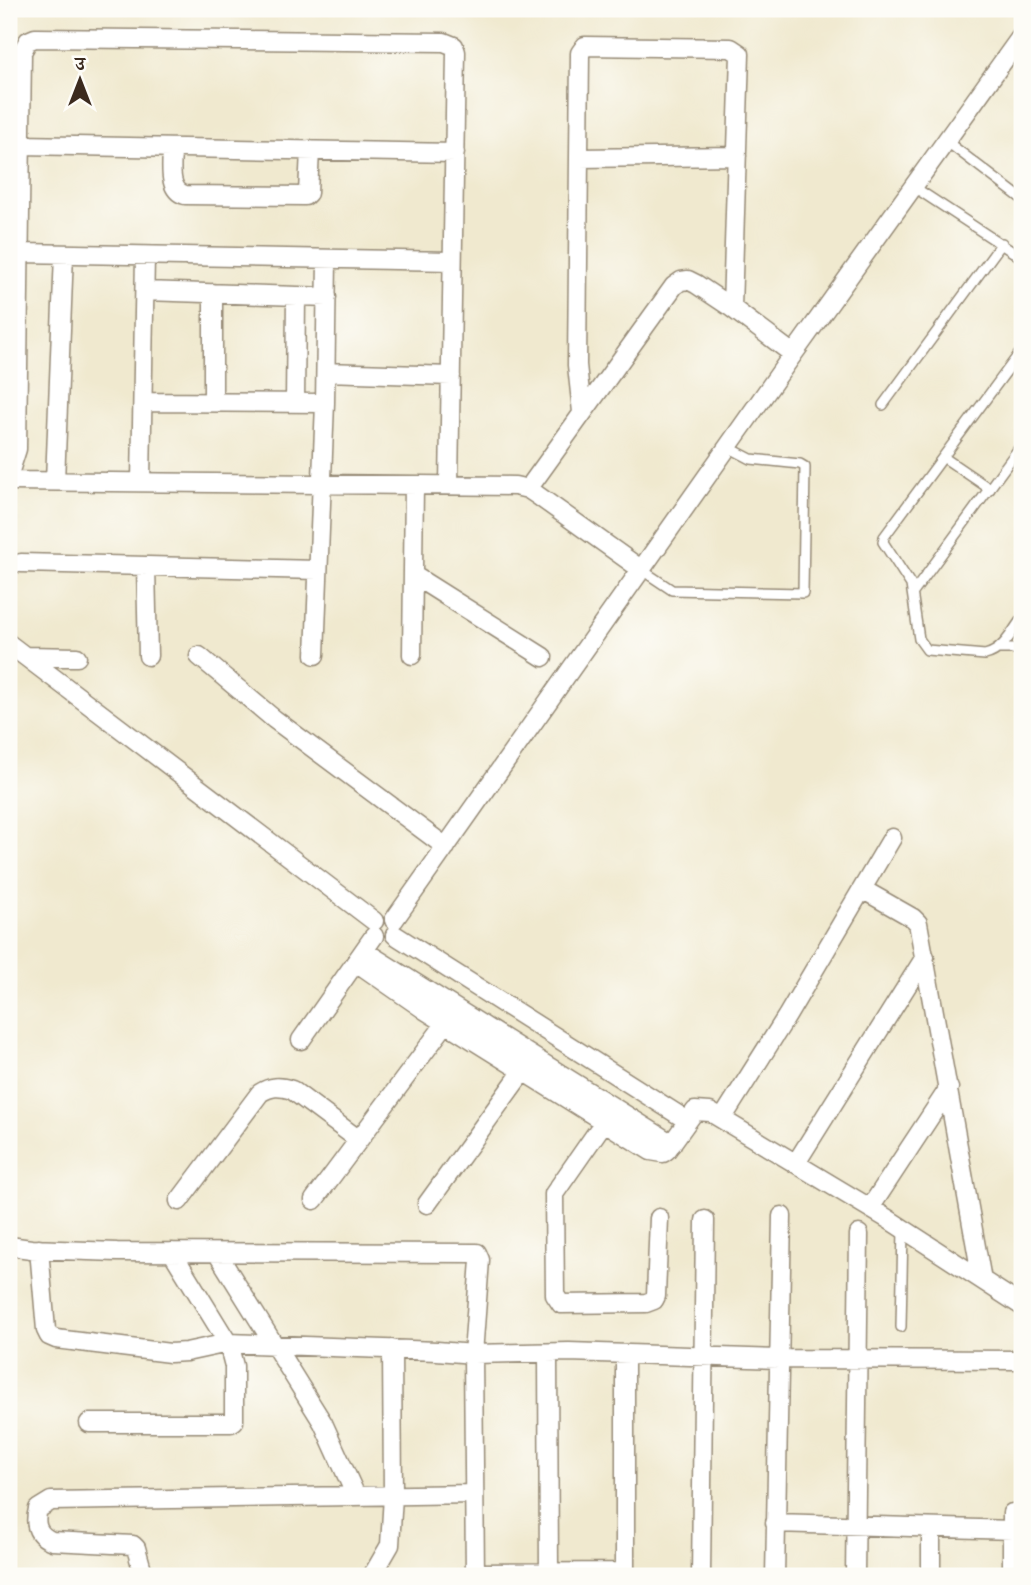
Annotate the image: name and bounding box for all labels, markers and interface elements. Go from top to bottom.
north arrow [46,46,116,116]
text: उ [73,56,86,75]

